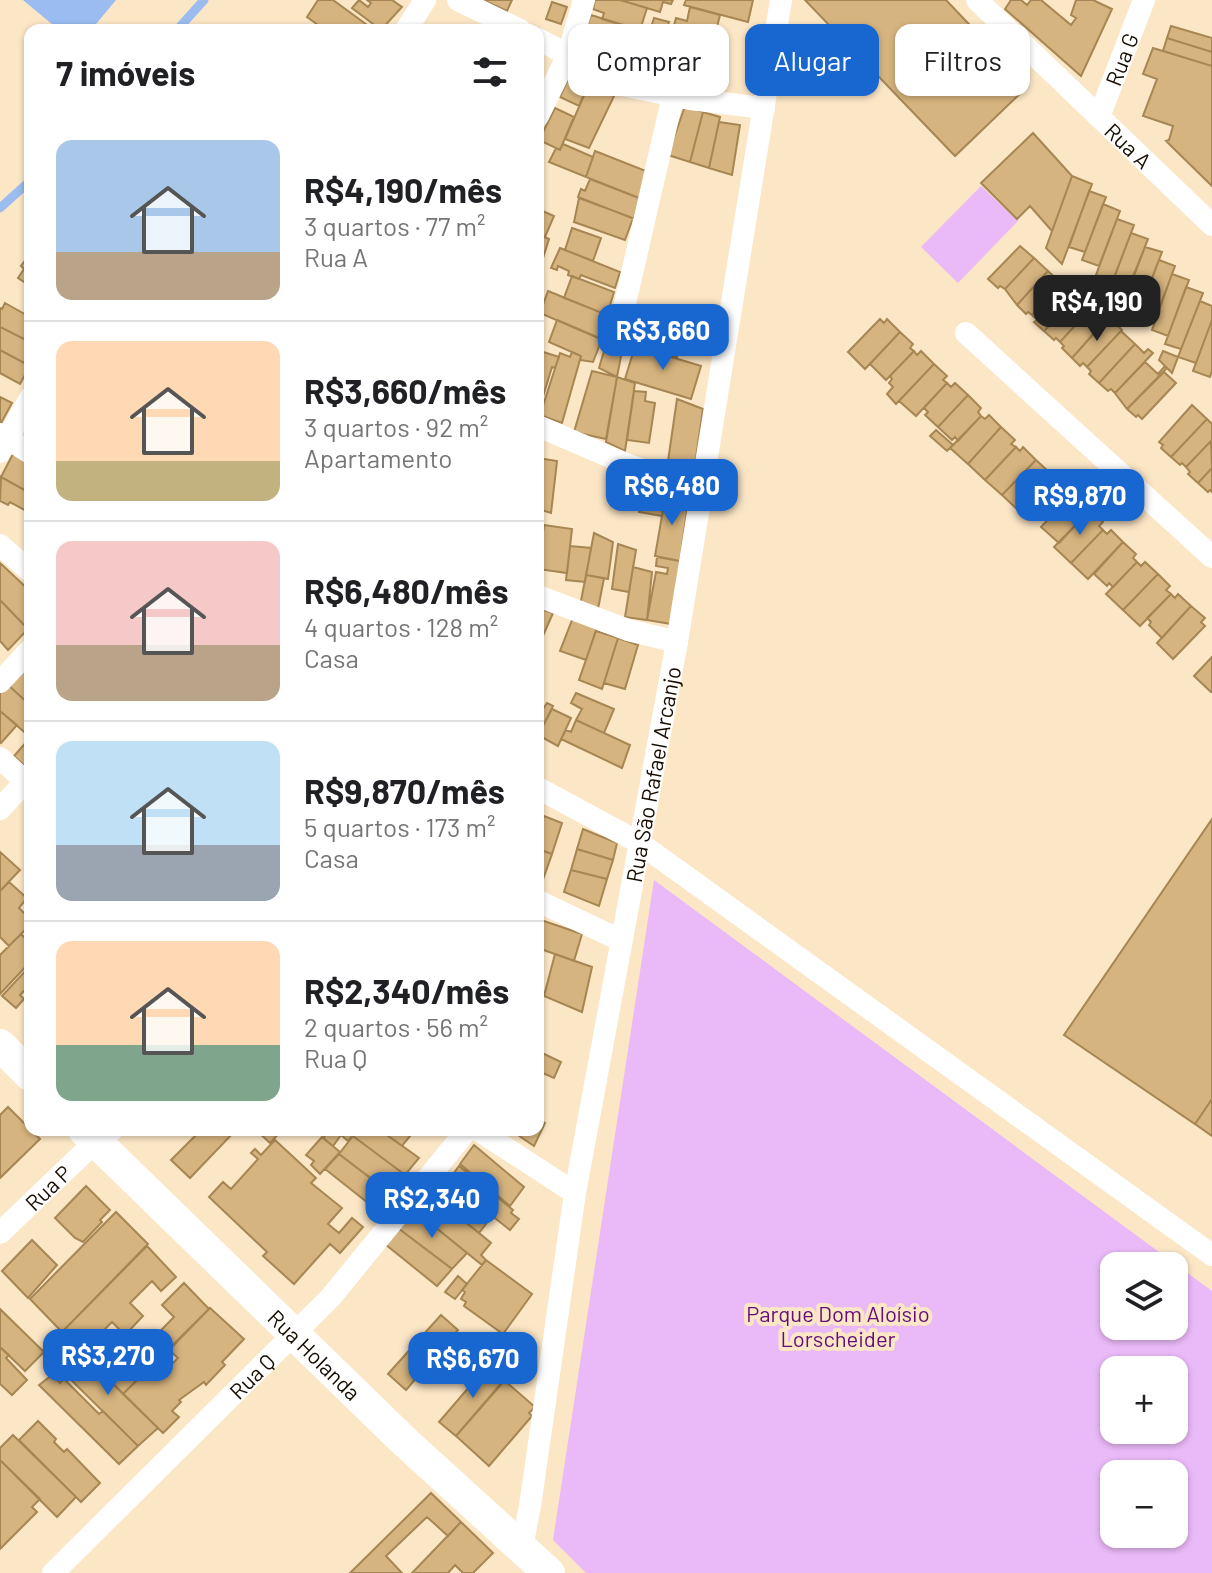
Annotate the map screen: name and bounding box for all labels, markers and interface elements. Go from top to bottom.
chip: Comprar [568,24,729,96]
chip: Alugar [745,24,879,96]
chip: Filtros [895,24,1030,96]
street label: Rua G [1099,29,1143,89]
icon: filters [468,50,512,94]
text: 7 imóveis [56,52,195,93]
street label: Rua A [1100,117,1157,173]
text: R$4,190/mês [304,169,502,210]
icon: home [120,172,216,268]
text: 3 quartos · 77 m² [304,210,485,241]
text: Rua A [304,241,368,272]
pin: R$4,190 [1023,275,1171,343]
text: R$4,190 [1051,285,1143,316]
pin: R$3,660 [589,304,737,372]
text: R$3,660 [616,314,710,345]
text: R$3,660/mês [304,370,506,411]
icon: home [120,373,216,469]
text: 3 quartos · 92 m² [304,411,488,442]
text: Apartamento [304,442,452,473]
pin: R$6,480 [598,459,746,527]
text: R$6,480 [624,469,720,500]
pin: R$9,870 [1006,469,1154,537]
text: R$9,870 [1033,479,1127,510]
text: R$6,480/mês [304,570,509,611]
icon: home [120,573,216,669]
text: 4 quartos · 128 m² [304,611,498,642]
text: Casa [304,642,359,673]
street label: Rua São Rafael Arcanjo [620,664,685,884]
text: R$9,870/mês [304,770,505,811]
icon: home [120,773,216,869]
text: 5 quartos · 173 m² [304,811,496,842]
text: Casa [304,842,359,873]
text: R$2,340/mês [304,970,509,1011]
icon: home [120,973,216,1069]
text: 2 quartos · 56 m² [304,1011,488,1042]
text: Rua Q [304,1042,367,1073]
street label: Rua P [19,1159,76,1215]
pin: R$2,340 [358,1172,506,1240]
text: R$2,340 [384,1182,480,1213]
map controls [1100,1252,1188,1548]
button: layers [1100,1252,1188,1340]
park label: Parque Dom Aloísio Lorscheider [746,1300,930,1351]
street label: Rua Holanda [263,1304,367,1405]
pin: R$3,270 [34,1329,182,1397]
pin: R$6,670 [399,1332,547,1400]
text: R$3,270 [61,1339,155,1370]
text: R$6,670 [426,1342,520,1373]
street label: Rua Q [224,1348,280,1404]
button: + [1100,1356,1188,1444]
button: − [1100,1460,1188,1548]

